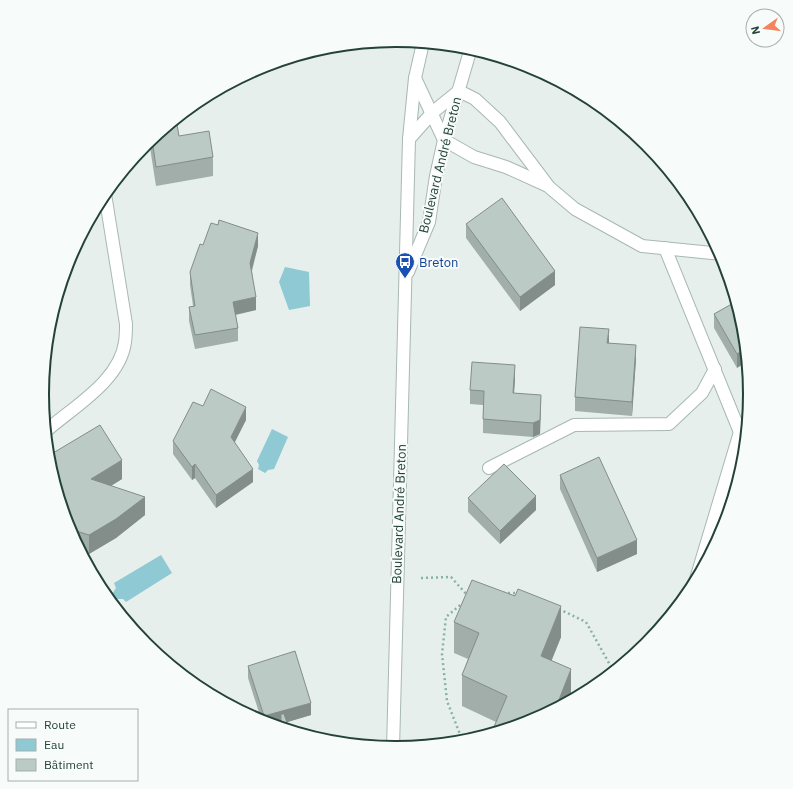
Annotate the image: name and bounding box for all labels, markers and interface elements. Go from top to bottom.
north arrow [745,8,785,48]
text: N [748,25,763,36]
street label: Boulevard André Breton [415,95,465,235]
bus stop icon: Breton [394,251,416,279]
place label: Breton [419,254,459,271]
street label: Boulevard André Breton [388,444,410,584]
legend [8,709,138,781]
text: Route [44,717,76,732]
text: Eau [44,737,64,752]
text: Bâtiment [44,757,94,772]

